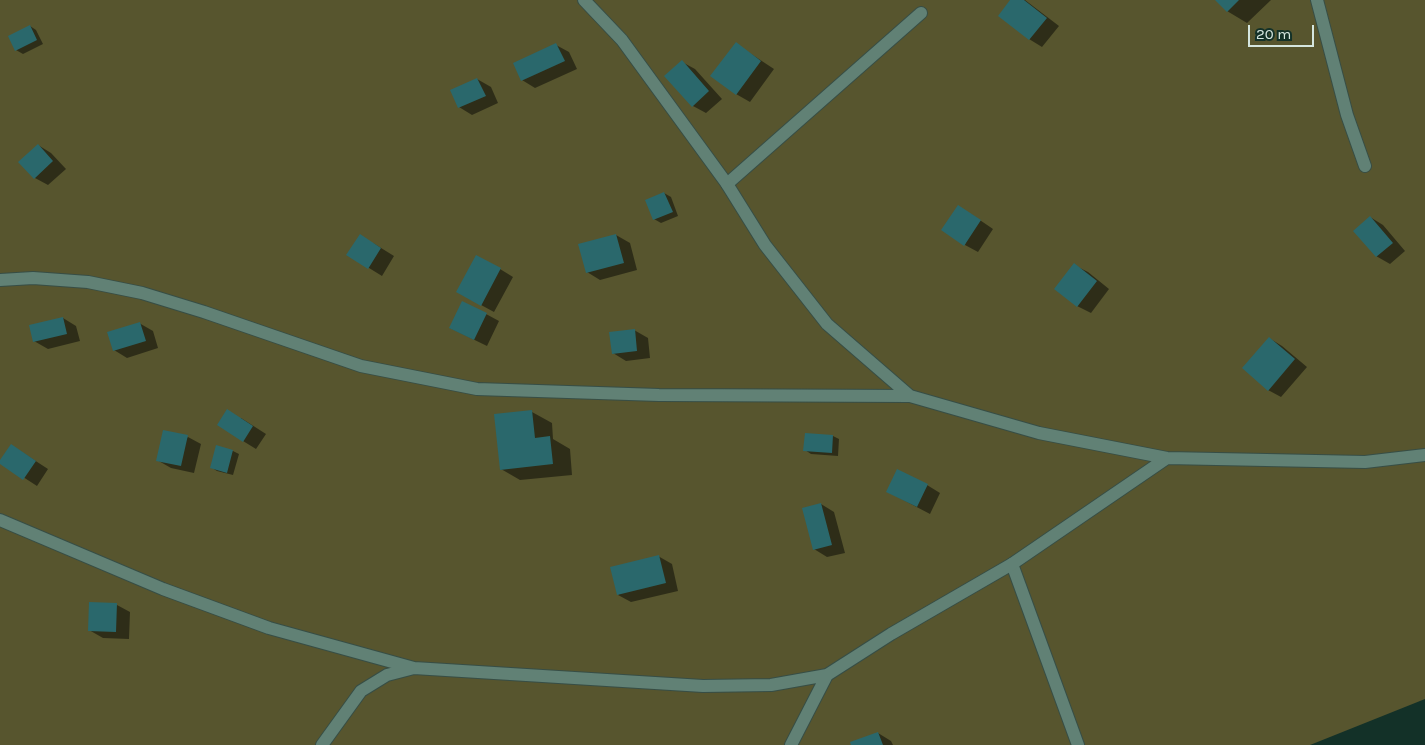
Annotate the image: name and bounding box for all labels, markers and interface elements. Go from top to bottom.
scale bar [1250,15,1316,47]
text: 20 m [1256,25,1291,43]

